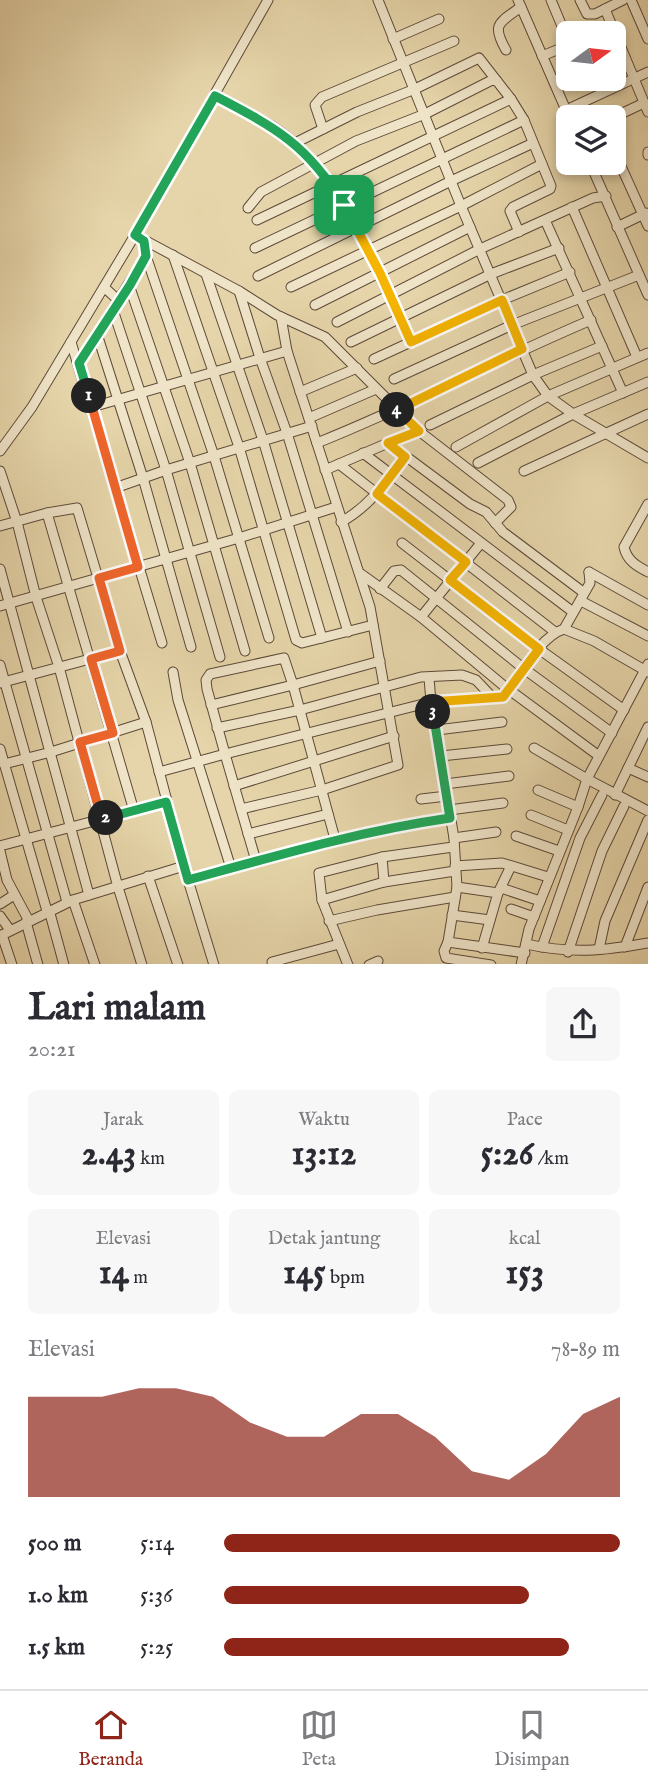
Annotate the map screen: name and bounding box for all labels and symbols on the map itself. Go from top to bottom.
north arrow [556,21,626,91]
pin [314,175,374,235]
pin: 1 [72,378,106,414]
pin: 4 [380,392,414,428]
pin: 3 [416,694,450,730]
pin: 2 [88,800,124,836]

